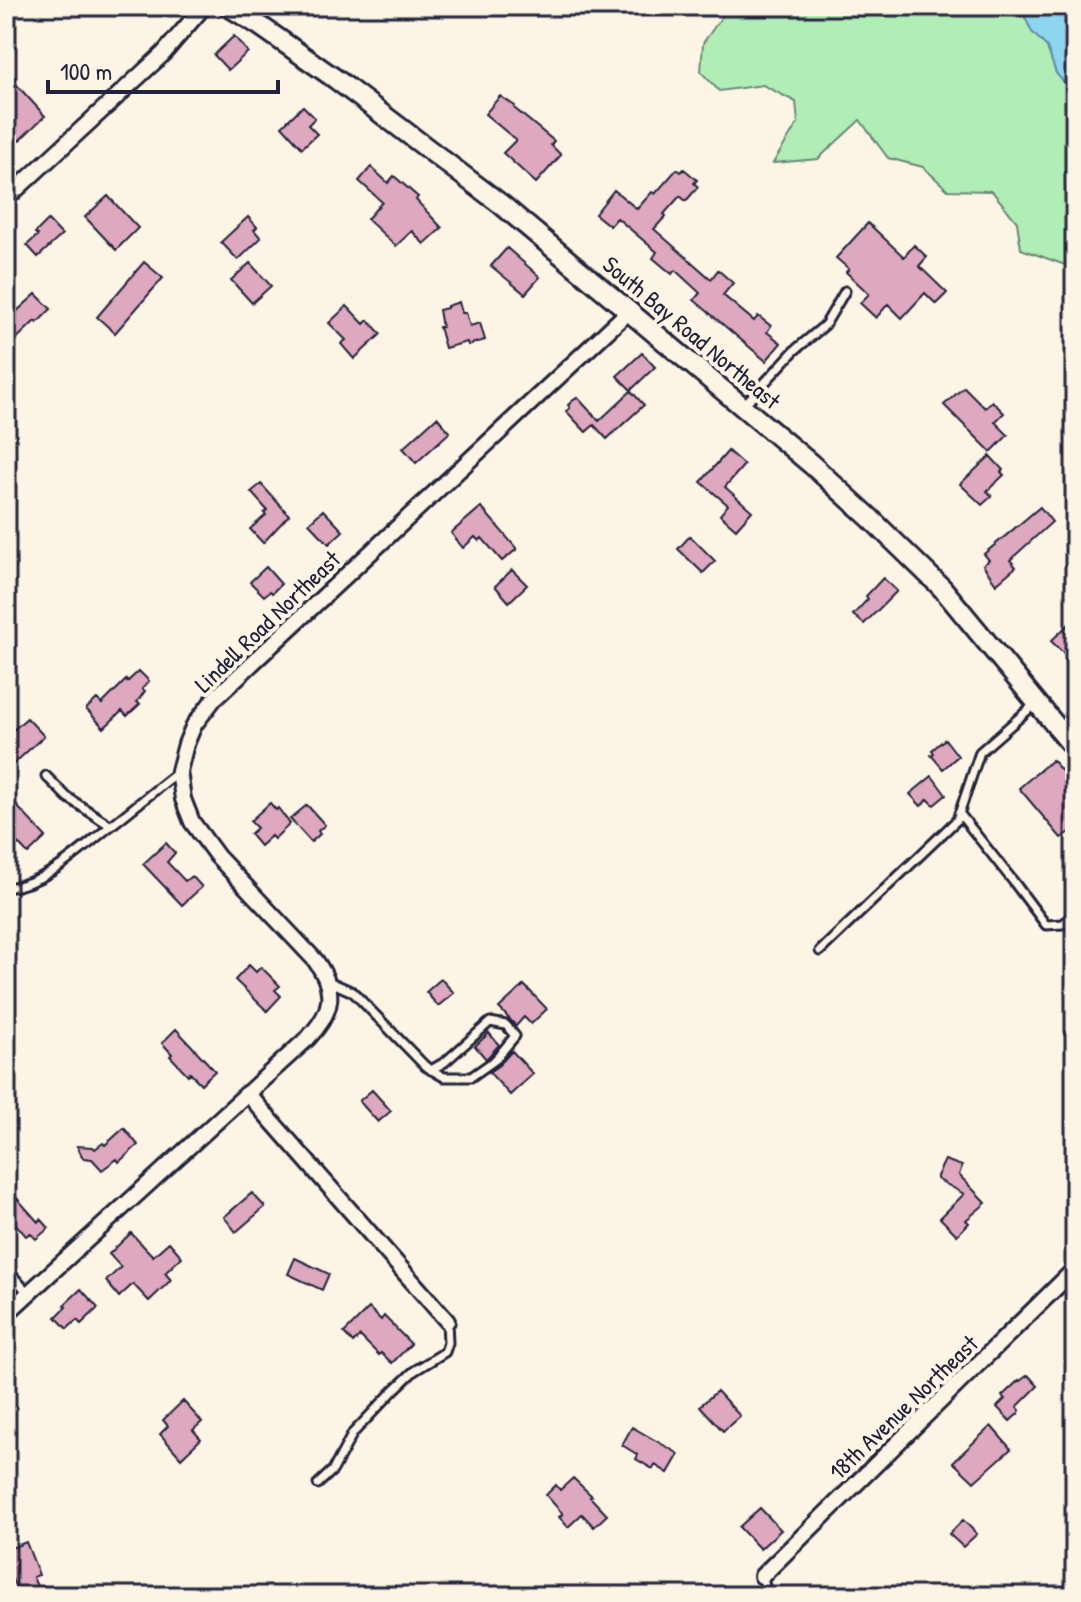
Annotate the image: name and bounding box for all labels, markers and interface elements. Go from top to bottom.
scale bar [48,44,278,94]
text: 100 m [60,55,112,87]
street label: South Bay Road Northeast [596,248,788,416]
street label: Lindell Road Northeast [187,543,347,699]
street label: 18th Avenue Northeast [821,1327,985,1487]

